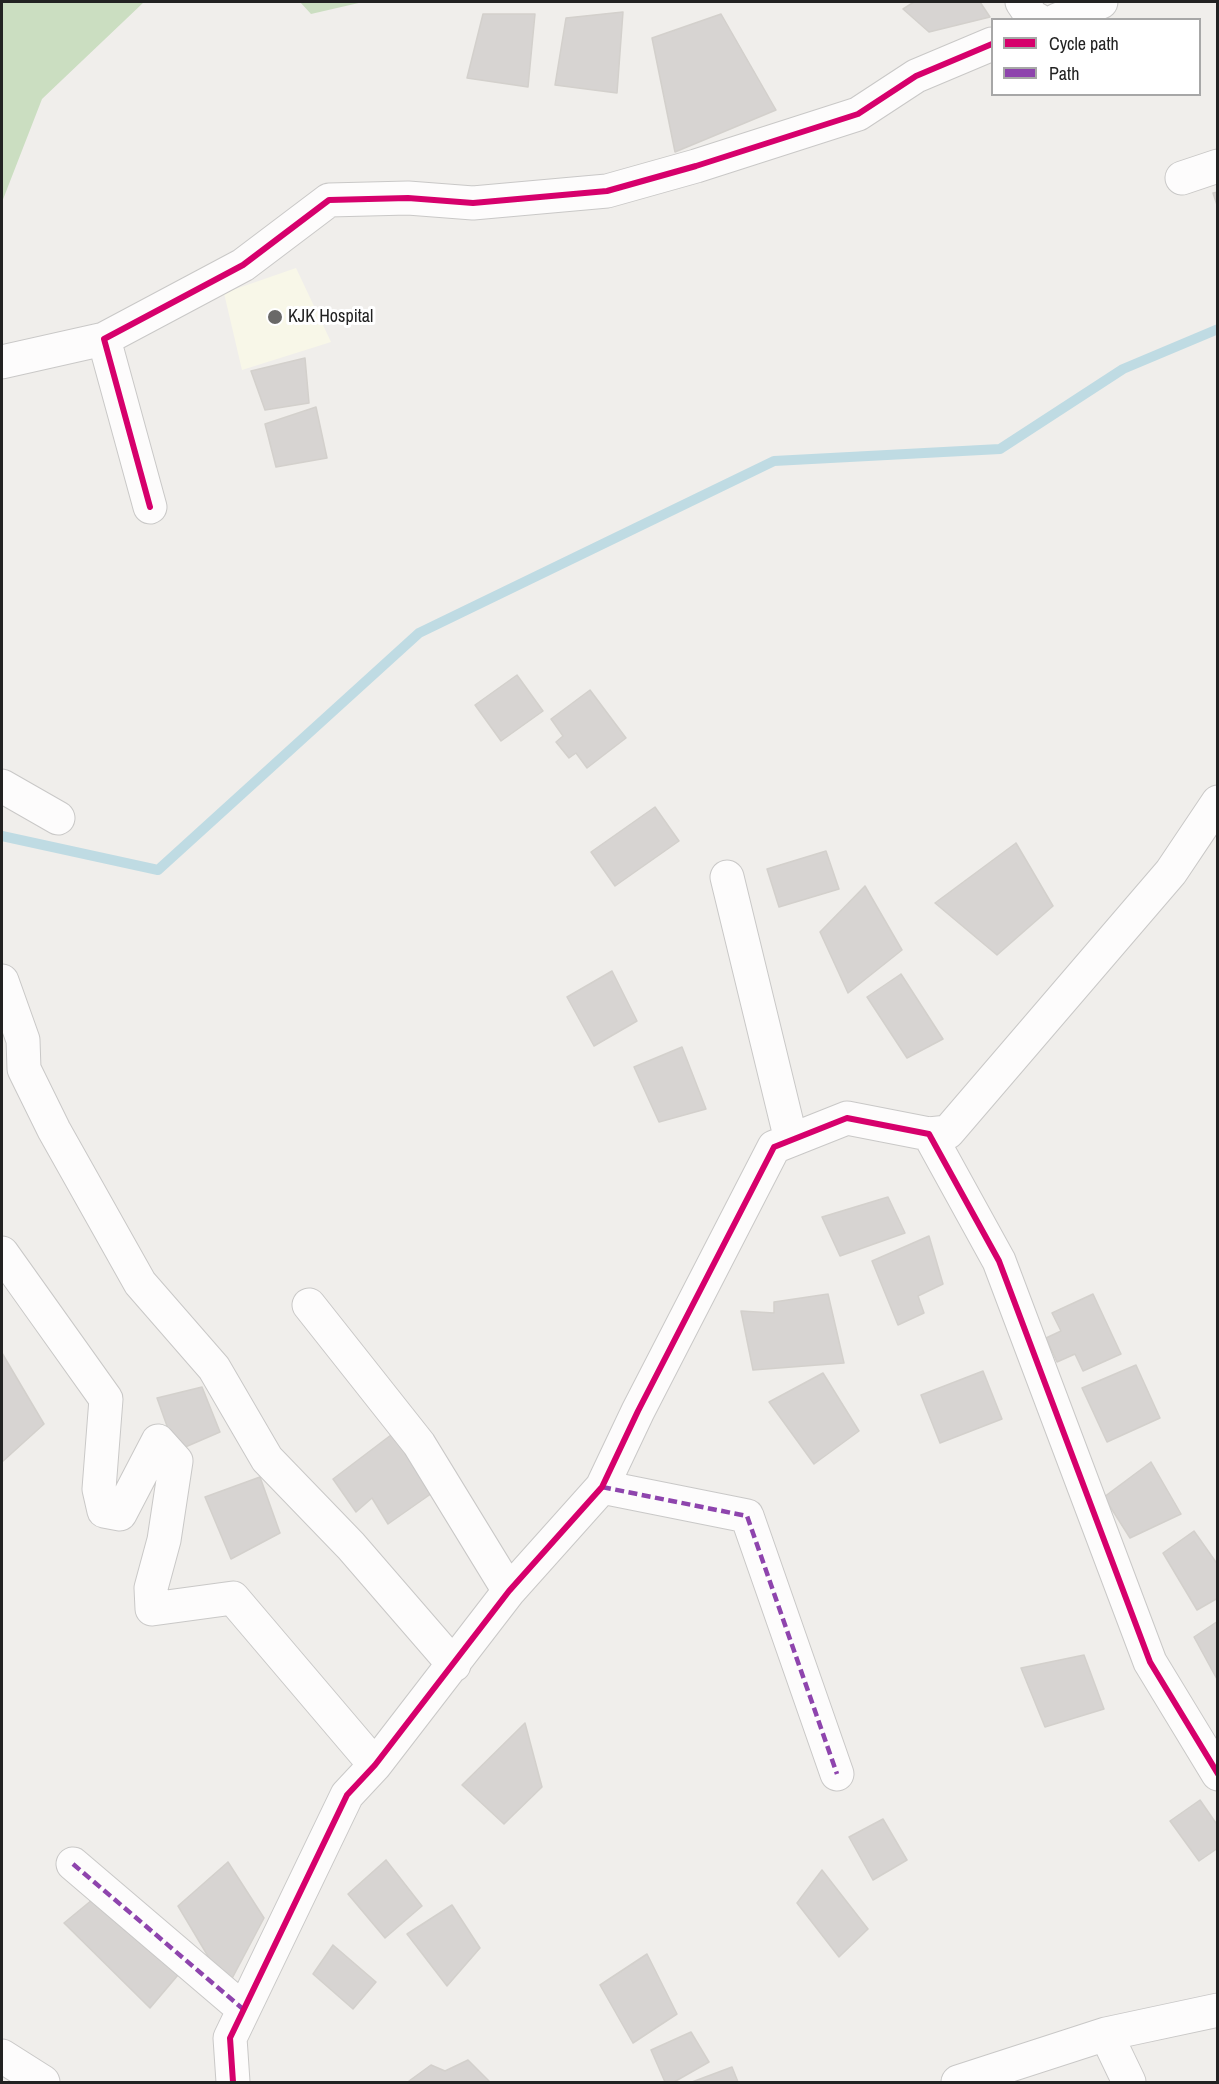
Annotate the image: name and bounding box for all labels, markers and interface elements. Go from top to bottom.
legend [991,18,1201,96]
text: Cycle path [1049,31,1119,56]
text: Path [1049,61,1079,86]
place label: KJK Hospital [288,306,373,328]
marker: KJK Hospital [266,308,284,326]

